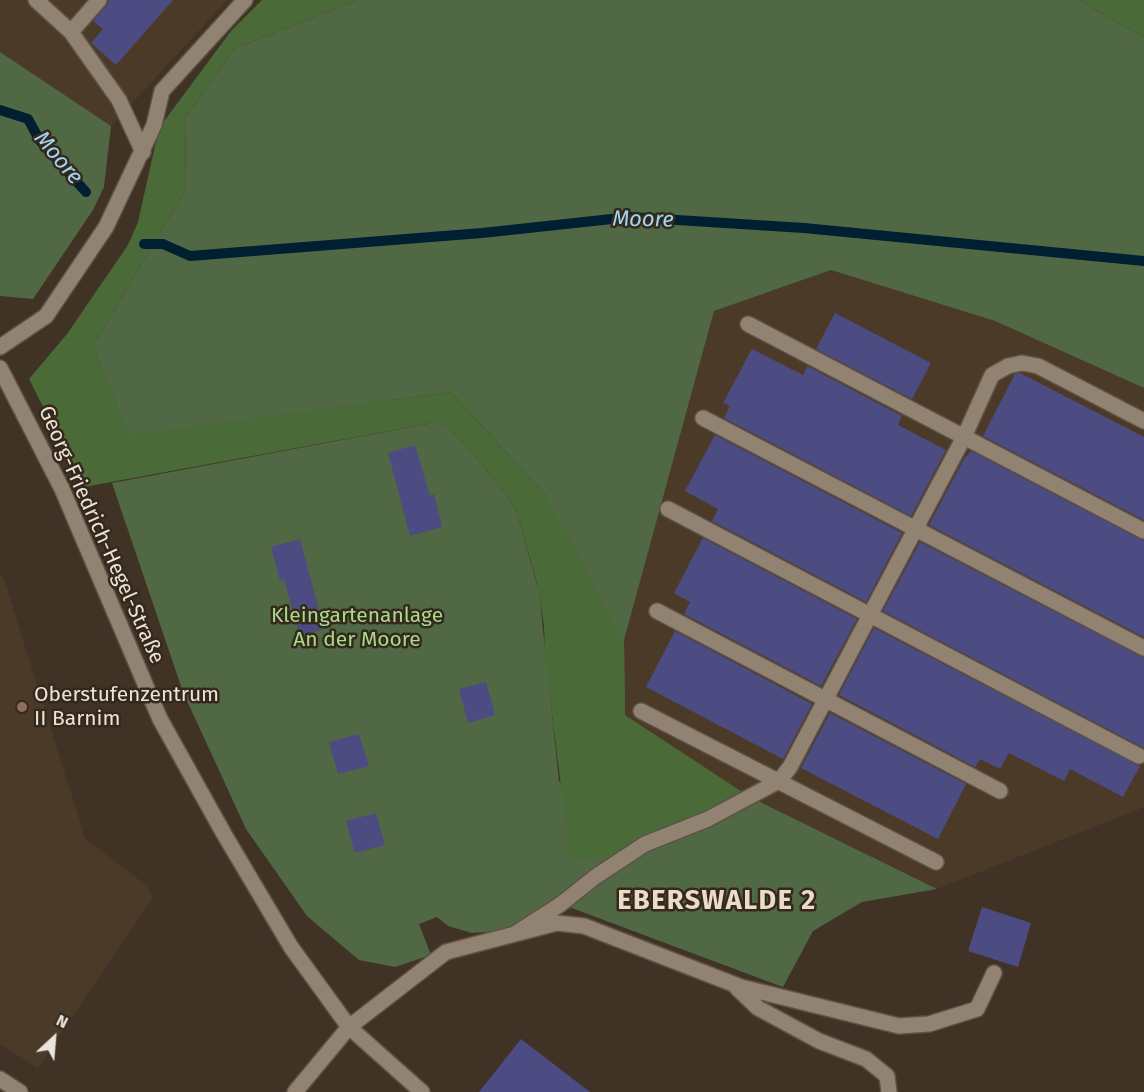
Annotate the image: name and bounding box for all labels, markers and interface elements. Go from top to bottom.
water label: Moore [28,126,88,190]
water label: Moore [612,206,674,234]
street label: Georg-Friedrich-Hegel-Straße [33,402,169,668]
park label: Kleingartenanlage An der Moore [271,603,443,653]
place label: Oberstufenzentrum II Barnim [34,682,219,732]
marker: Oberstufenzentrum II Barnim [15,700,29,714]
district label: EBERSWALDE 2 [617,885,817,917]
north arrow [24,1008,84,1068]
text: N [53,1011,71,1032]

